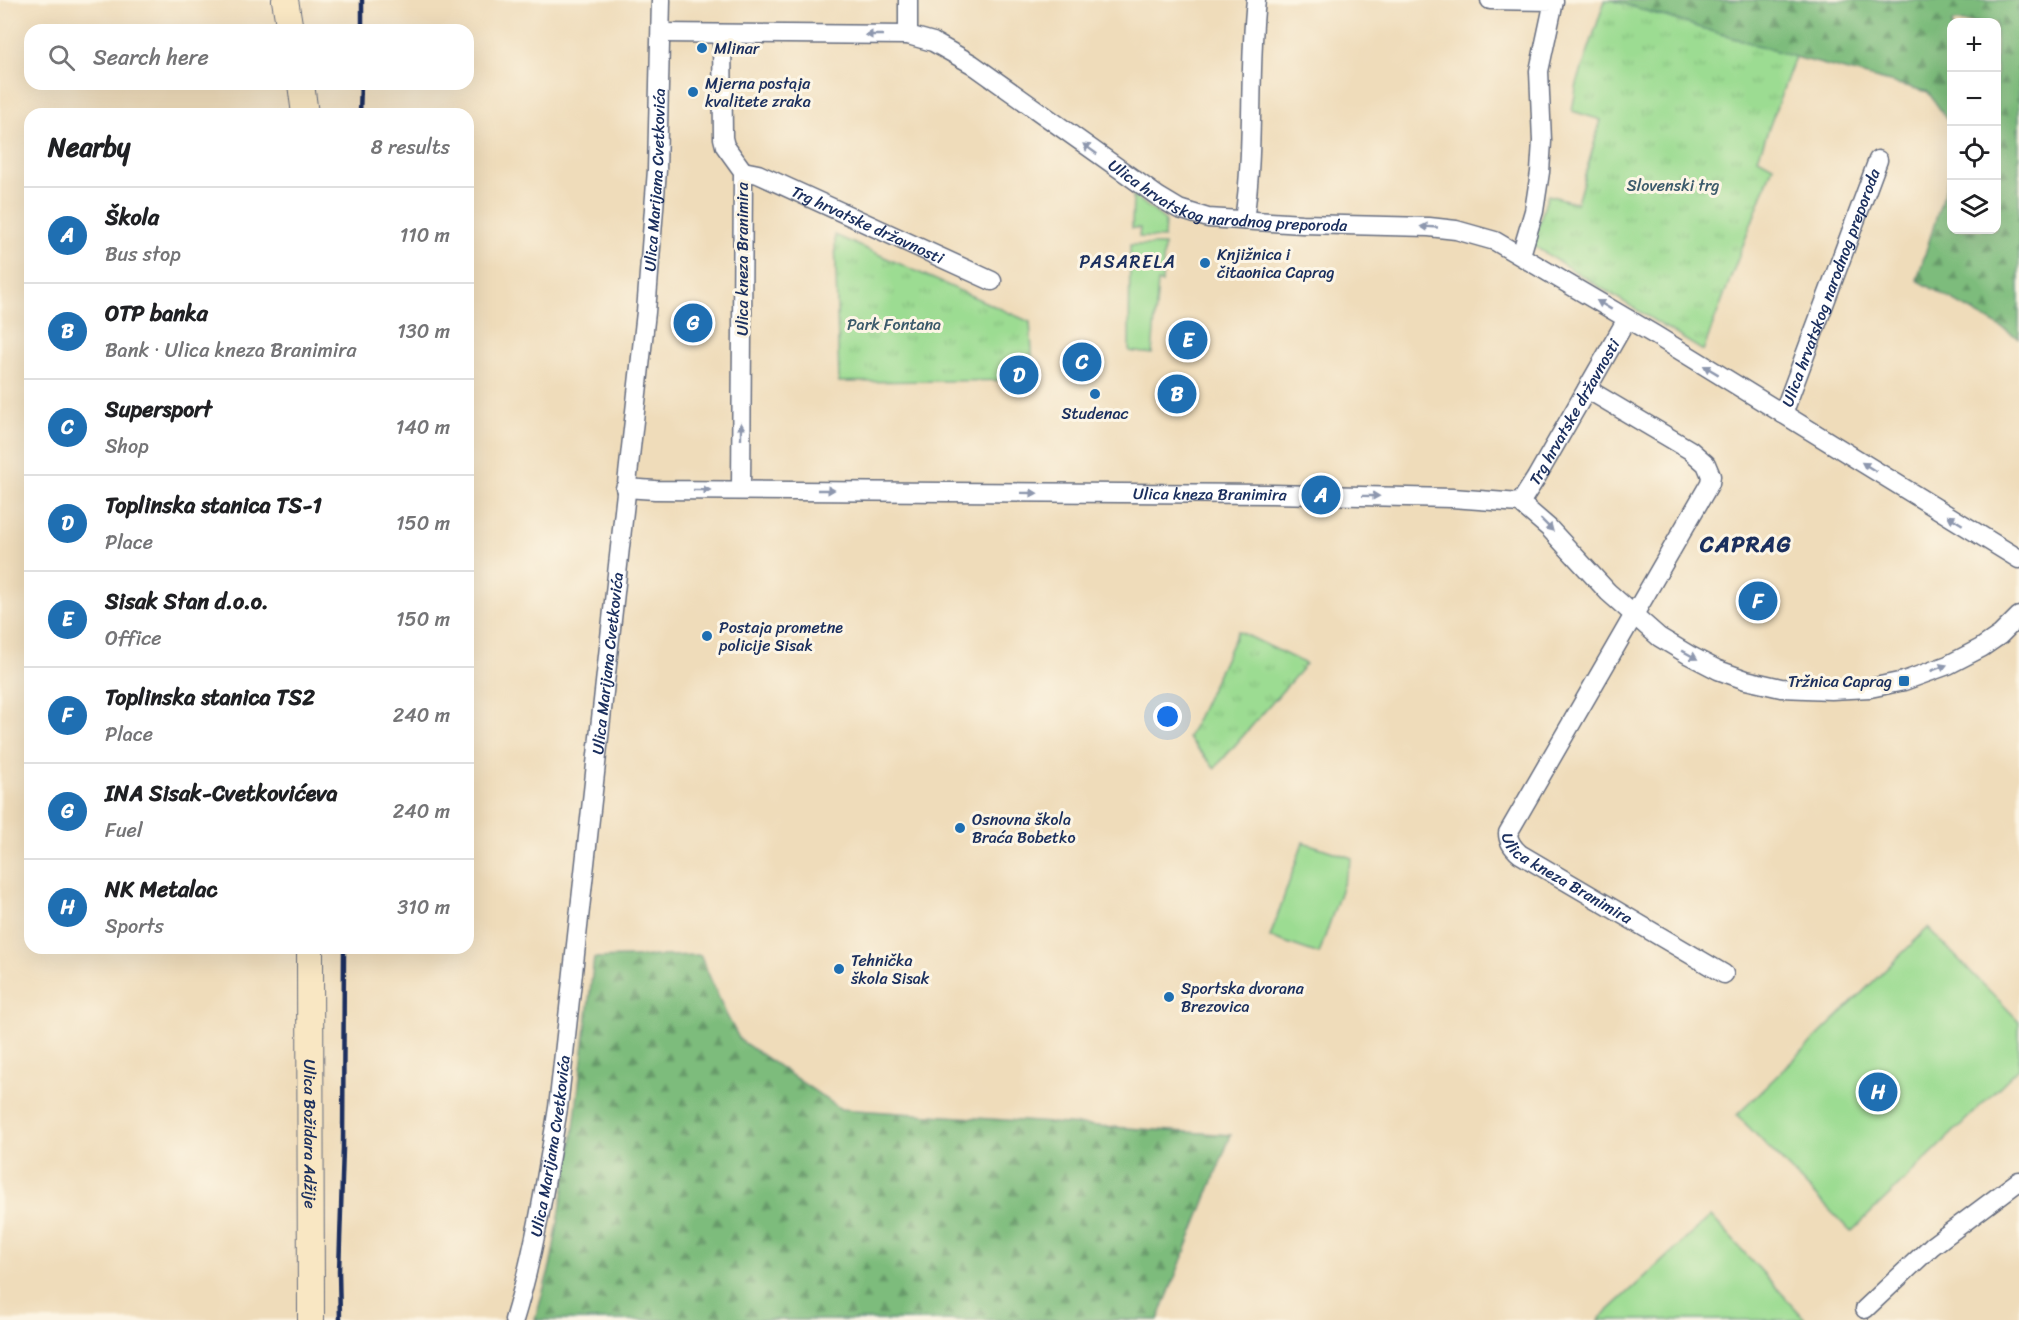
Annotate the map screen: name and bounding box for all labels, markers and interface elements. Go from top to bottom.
map controls [1947,18,2001,234]
button: + [1947,18,2001,72]
search box [24,24,474,90]
one-way arrow [864,30,883,40]
place label: Mlinar [714,34,761,63]
text: Search here [93,38,209,77]
icon: search [45,41,78,74]
marker: Mlinar [695,41,709,55]
place label: Mjerna postaja kvalitete zraka [705,69,811,116]
button: − [1947,72,2001,126]
marker: Mjerna postaja kvalitete zraka [686,85,700,99]
street label: Ulica Marijana Cvetkovića [635,88,674,272]
text: Nearby [48,124,130,170]
button: locate [1947,126,2001,180]
text: 8 results [371,130,450,165]
one-way arrow [1083,143,1099,155]
street label: Ulica hrvatskog narodnog preporoda [1102,151,1348,240]
street label: Ulica hrvatskog narodnog preporoda [1773,164,1889,411]
park label: Slovenski trg [1627,171,1719,200]
street label: Trg hrvatske državnosti [786,177,949,272]
button: layers [1947,180,2001,234]
street label: Ulica kneza Branimira [728,181,757,336]
text: Škola [105,198,159,237]
text: A [61,218,74,253]
text: 110 m [400,218,450,253]
one-way arrow [1419,223,1438,232]
text: Bus stop [105,237,181,272]
place label: Knjižnica i čitaonica Caprag [1217,240,1335,287]
district label: PASARELA [1079,246,1177,278]
marker: Knjižnica i čitaonica Caprag [1198,256,1212,270]
text: OTP banka [105,294,208,333]
pin: G [674,300,712,346]
one-way arrow [1596,300,1613,311]
park label: Park Fontana [847,310,941,339]
text: B [61,314,74,349]
text: 130 m [397,314,450,349]
pin: E [1168,318,1208,362]
text: Bank · Ulica kneza Branimira [105,333,357,368]
street label: Trg hrvatske državnosti [1521,333,1628,491]
pin: C [1062,340,1102,385]
pin: D [1000,352,1038,398]
one-way arrow [1702,364,1719,375]
pin: B [1158,372,1196,416]
marker: Studenac [1088,387,1102,401]
text: Supersport [105,390,212,429]
place label: Studenac [1062,399,1129,428]
text: C [61,410,74,445]
text: 140 m [396,410,450,445]
one-way arrow [736,422,746,441]
text: Shop [105,429,149,464]
one-way arrow [1860,461,1877,472]
pin: A [1302,472,1340,518]
street label: Ulica kneza Branimira [1133,479,1288,509]
one-way arrow [692,485,711,495]
text: Toplinska stanica TS-1 [105,486,322,525]
one-way arrow [817,486,836,495]
one-way arrow [1020,488,1039,497]
one-way arrow [1361,491,1380,501]
text: D [62,506,73,541]
text: 150 m [396,506,450,541]
one-way arrow [1947,514,1963,525]
one-way arrow [1539,518,1553,532]
text: Place [105,525,153,560]
district label: CAPRAG [1699,525,1792,564]
street label: Ulica Marijana Cvetkovića [583,571,632,756]
pin: F [1738,578,1778,624]
text: Sisak Stan d.o.o. [105,582,269,621]
text: E [62,602,73,637]
text: 150 m [396,602,450,637]
place label: Postaja prometne policije Sisak [718,613,843,660]
text: Office [105,621,161,656]
marker: Postaja prometne policije Sisak [700,629,714,643]
one-way arrow [1682,650,1699,660]
one-way arrow [1930,663,1948,672]
place label: Tržnica Caprag [1788,667,1892,696]
marker: Tržnica Caprag [1897,674,1911,688]
text: Toplinska stanica TS2 [105,678,315,717]
text: F [62,698,73,733]
text: 240 m [393,698,450,733]
your location [1153,702,1182,731]
text: Place [105,717,153,752]
text: INA Sisak-Cvetkovićeva [105,774,338,813]
text: G [61,794,74,829]
text: 240 m [393,794,450,829]
place label: Osnovna škola Braća Bobetko [972,805,1076,852]
text: Fuel [105,813,143,848]
marker: Osnovna škola Braća Bobetko [953,821,967,835]
street label: Ulica kneza Branimira [1493,830,1639,933]
text: NK Metalac [105,870,217,909]
text: H [60,890,75,925]
text: 310 m [397,890,450,925]
text: Sports [105,909,164,944]
place label: Tehnička škola Sisak [850,946,930,993]
marker: Tehnička škola Sisak [832,962,846,976]
place label: Sportska dvorana Brezovica [1181,974,1305,1021]
marker: Sportska dvorana Brezovica [1162,990,1176,1004]
street label: Ulica Marijana Cvetkovića [521,1054,579,1239]
street label: Ulica Božidara Adžije [295,1059,325,1209]
pin: H [1858,1070,1898,1114]

